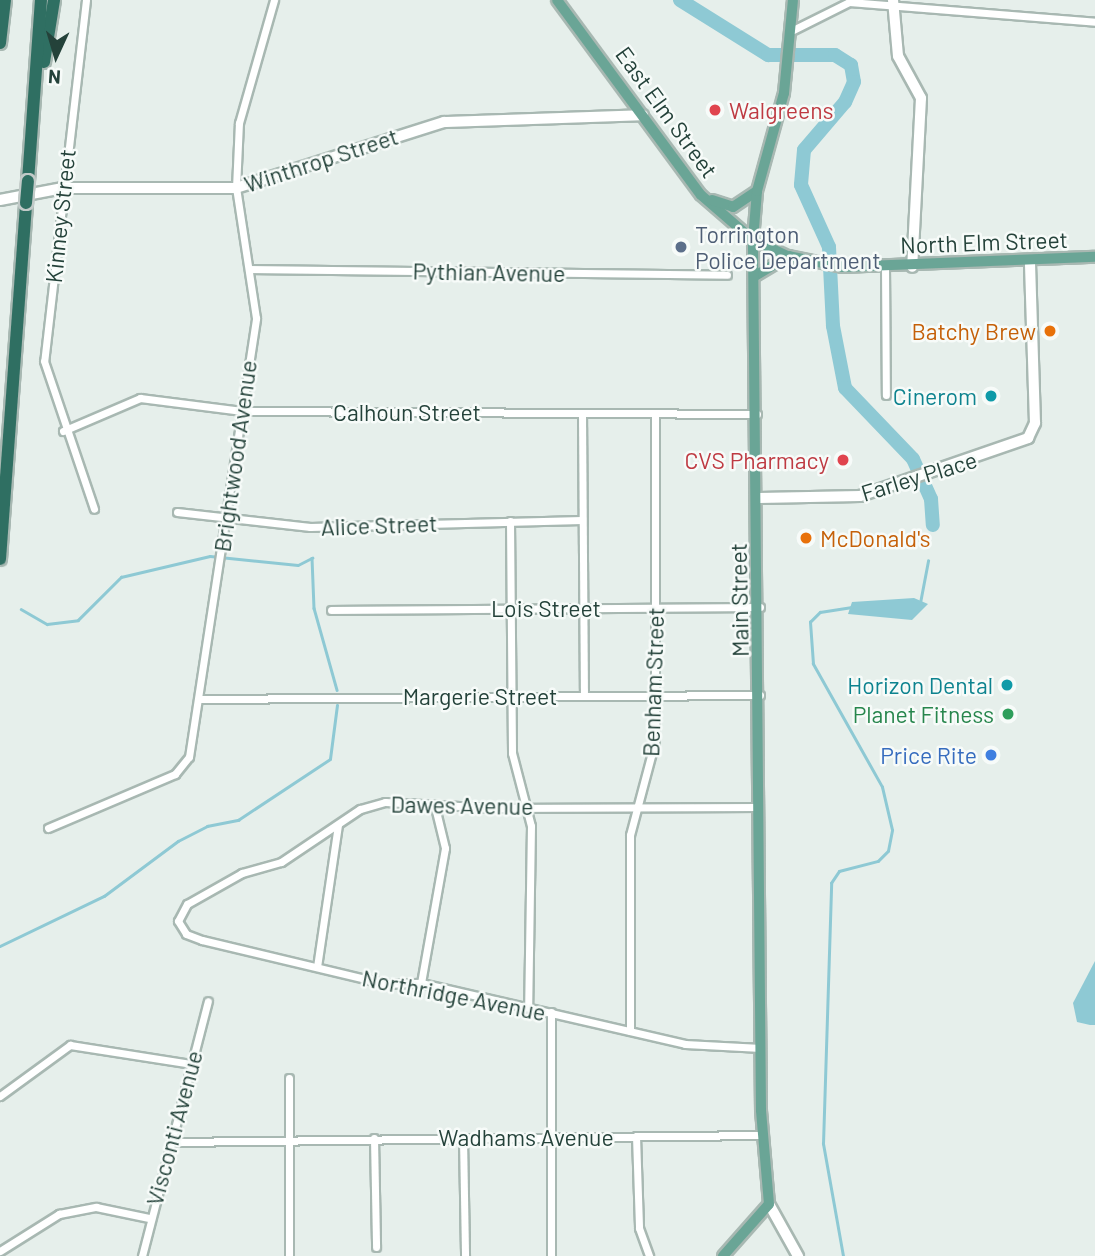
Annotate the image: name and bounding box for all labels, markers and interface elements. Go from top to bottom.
north arrow [21,21,91,91]
street label: East Elm Street [610,41,724,183]
text: N [47,66,62,89]
place label: Walgreens [729,96,834,124]
marker: Walgreens [707,102,723,118]
street label: Winthrop Street [241,122,401,198]
street label: Kinney Street [39,148,81,284]
place label: Torrington Police Department [695,220,881,274]
street label: North Elm Street [900,225,1068,259]
marker: Torrington Police Department [673,239,689,255]
street label: Pythian Avenue [412,257,566,287]
place label: Batchy Brew [911,317,1036,345]
marker: Batchy Brew [1042,323,1058,339]
street label: Brightwood Avenue [208,358,262,554]
place label: Cinerom [893,382,977,410]
marker: Cinerom [983,388,999,404]
street label: Calhoun Street [333,398,481,426]
street label: Farley Place [858,445,980,507]
place label: CVS Pharmacy [684,446,829,474]
marker: CVS Pharmacy [835,452,851,468]
street label: Alice Street [320,509,438,541]
place label: McDonald's [820,524,931,552]
marker: McDonald's [798,530,814,546]
street label: Main Street [724,543,754,657]
street label: Lois Street [491,594,601,622]
street label: Benham Street [637,607,669,757]
place label: Horizon Dental [847,671,993,699]
marker: Horizon Dental [999,677,1015,693]
street label: Margerie Street [403,682,557,710]
place label: Planet Fitness [853,700,994,728]
marker: Planet Fitness [1000,706,1016,722]
place label: Price Rite [880,741,977,769]
marker: Price Rite [983,747,999,763]
street label: Dawes Avenue [390,790,534,820]
street label: Northridge Avenue [360,964,548,1026]
street label: Visconti Avenue [140,1048,208,1208]
street label: Wadhams Avenue [438,1123,614,1151]

